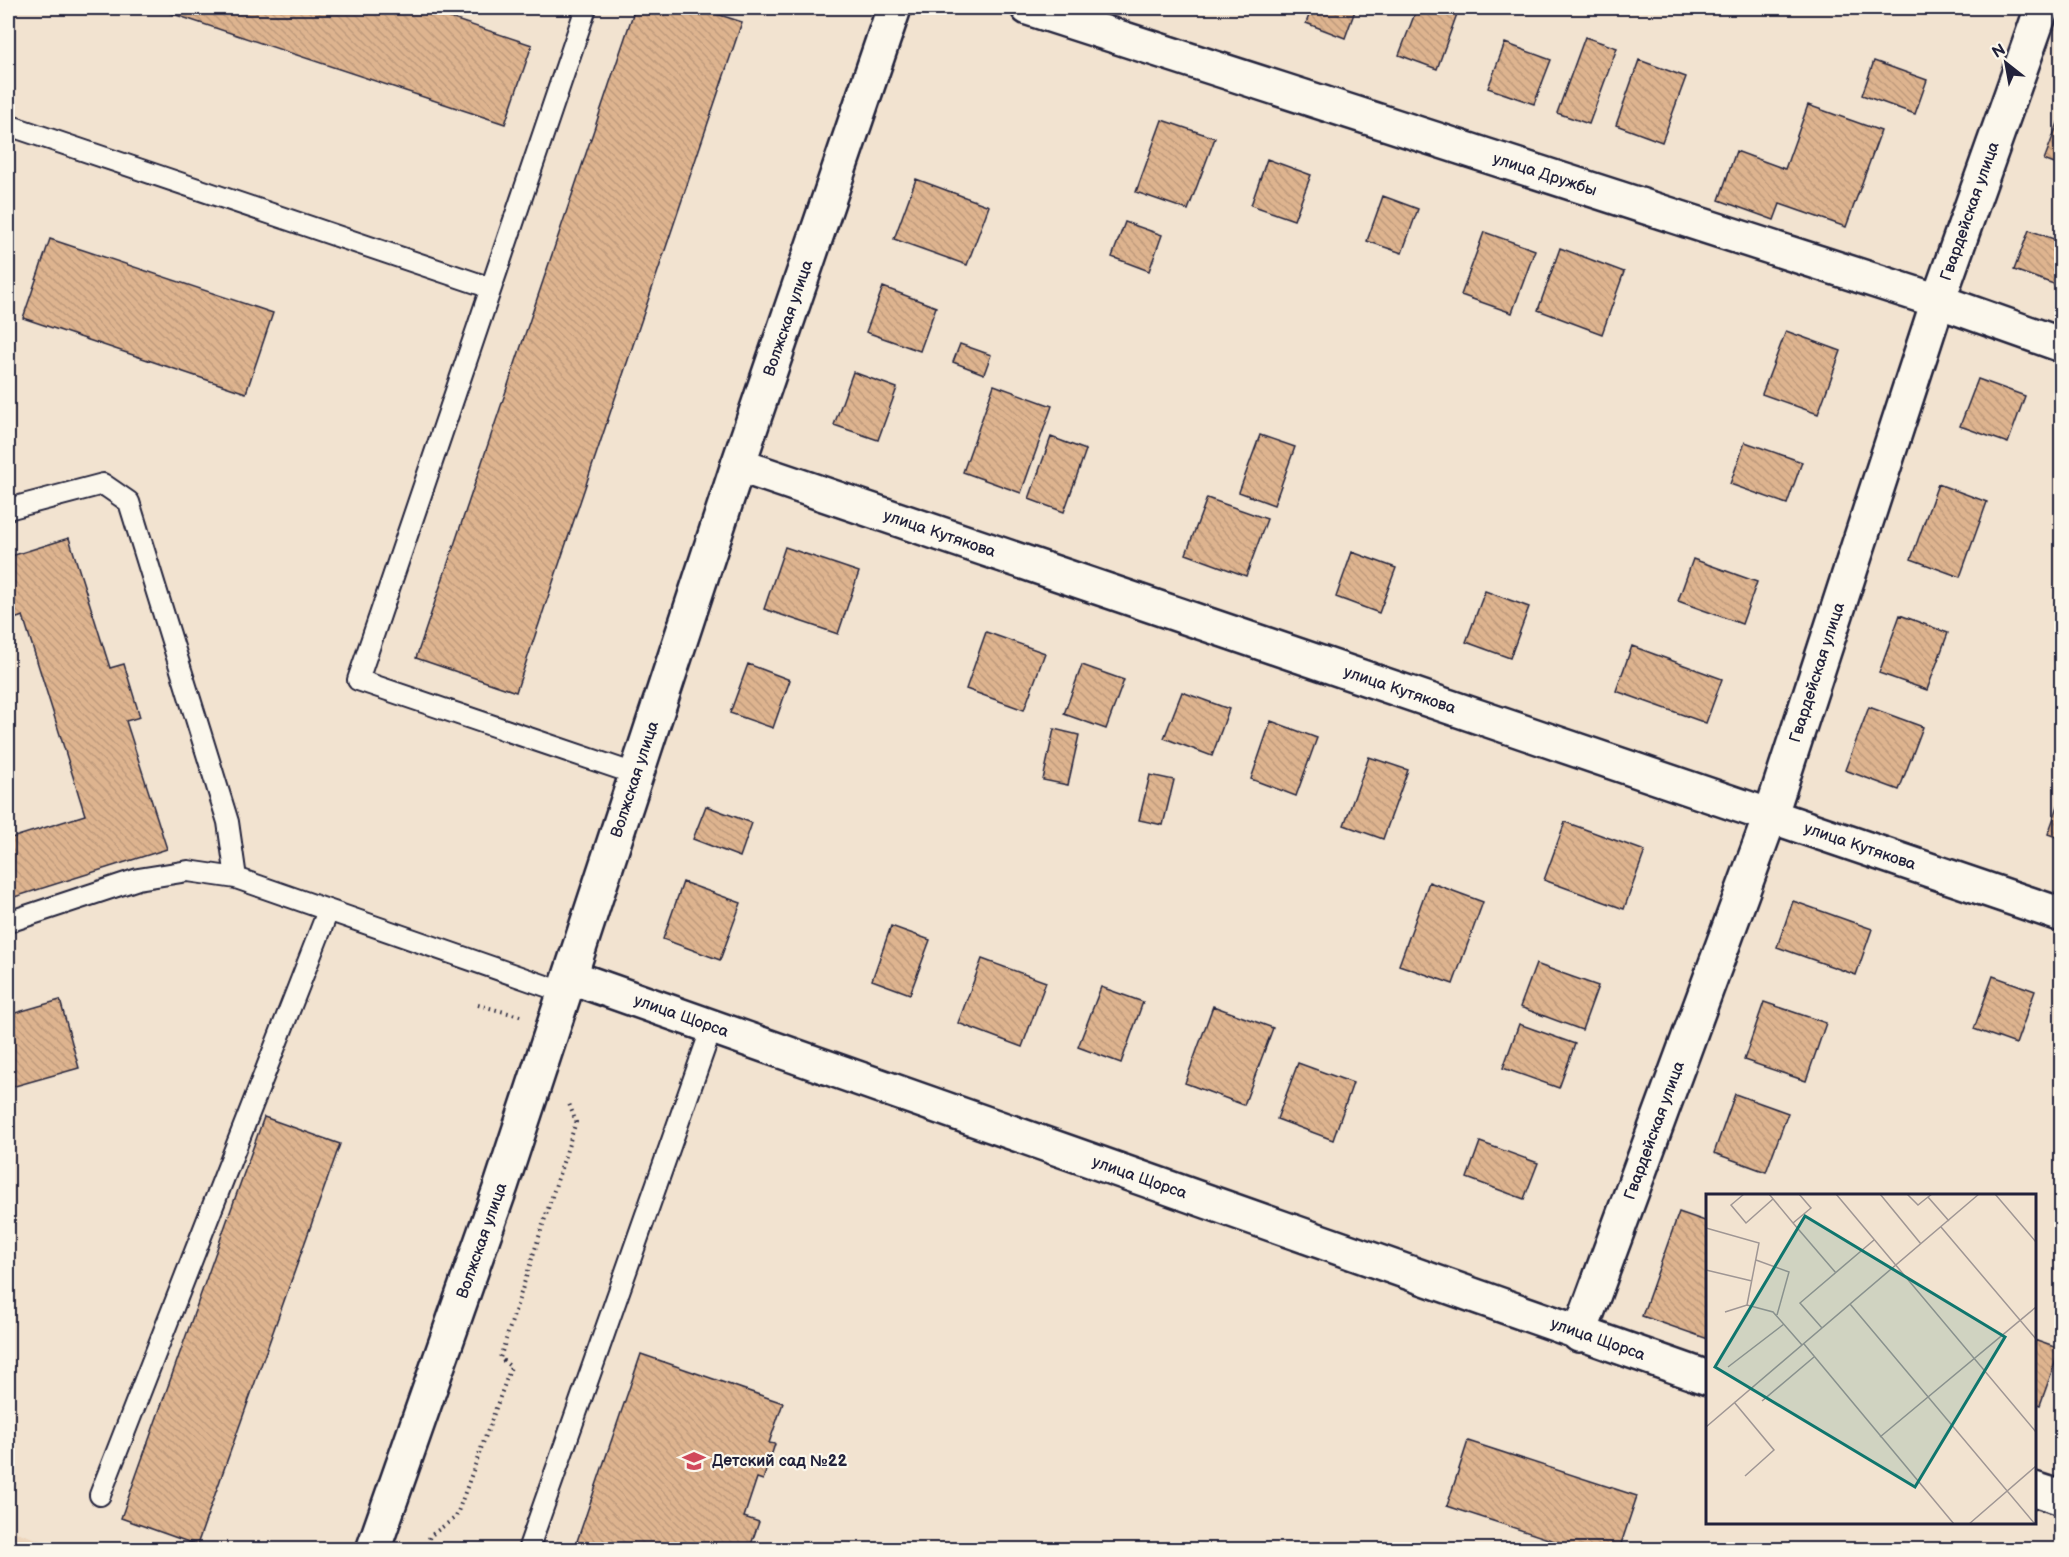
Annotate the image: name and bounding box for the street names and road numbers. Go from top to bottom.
street label: Гвардейская улица [1936,139,2003,283]
street label: улица Дружбы [1491,149,1599,200]
street label: Волжская улица [760,257,817,379]
street label: улица Кутякова [881,506,999,562]
street label: Гвардейская улица [1785,600,1849,745]
street label: улица Кутякова [1341,662,1459,718]
street label: Волжская улица [607,718,663,840]
street label: улица Кутякова [1801,818,1919,874]
street label: улица Щорса [631,990,732,1042]
street label: Гвардейская улица [1620,1058,1689,1202]
street label: улица Щорса [1090,1152,1190,1203]
street label: Волжская улица [453,1180,511,1301]
street label: улица Щорса [1548,1314,1648,1365]

